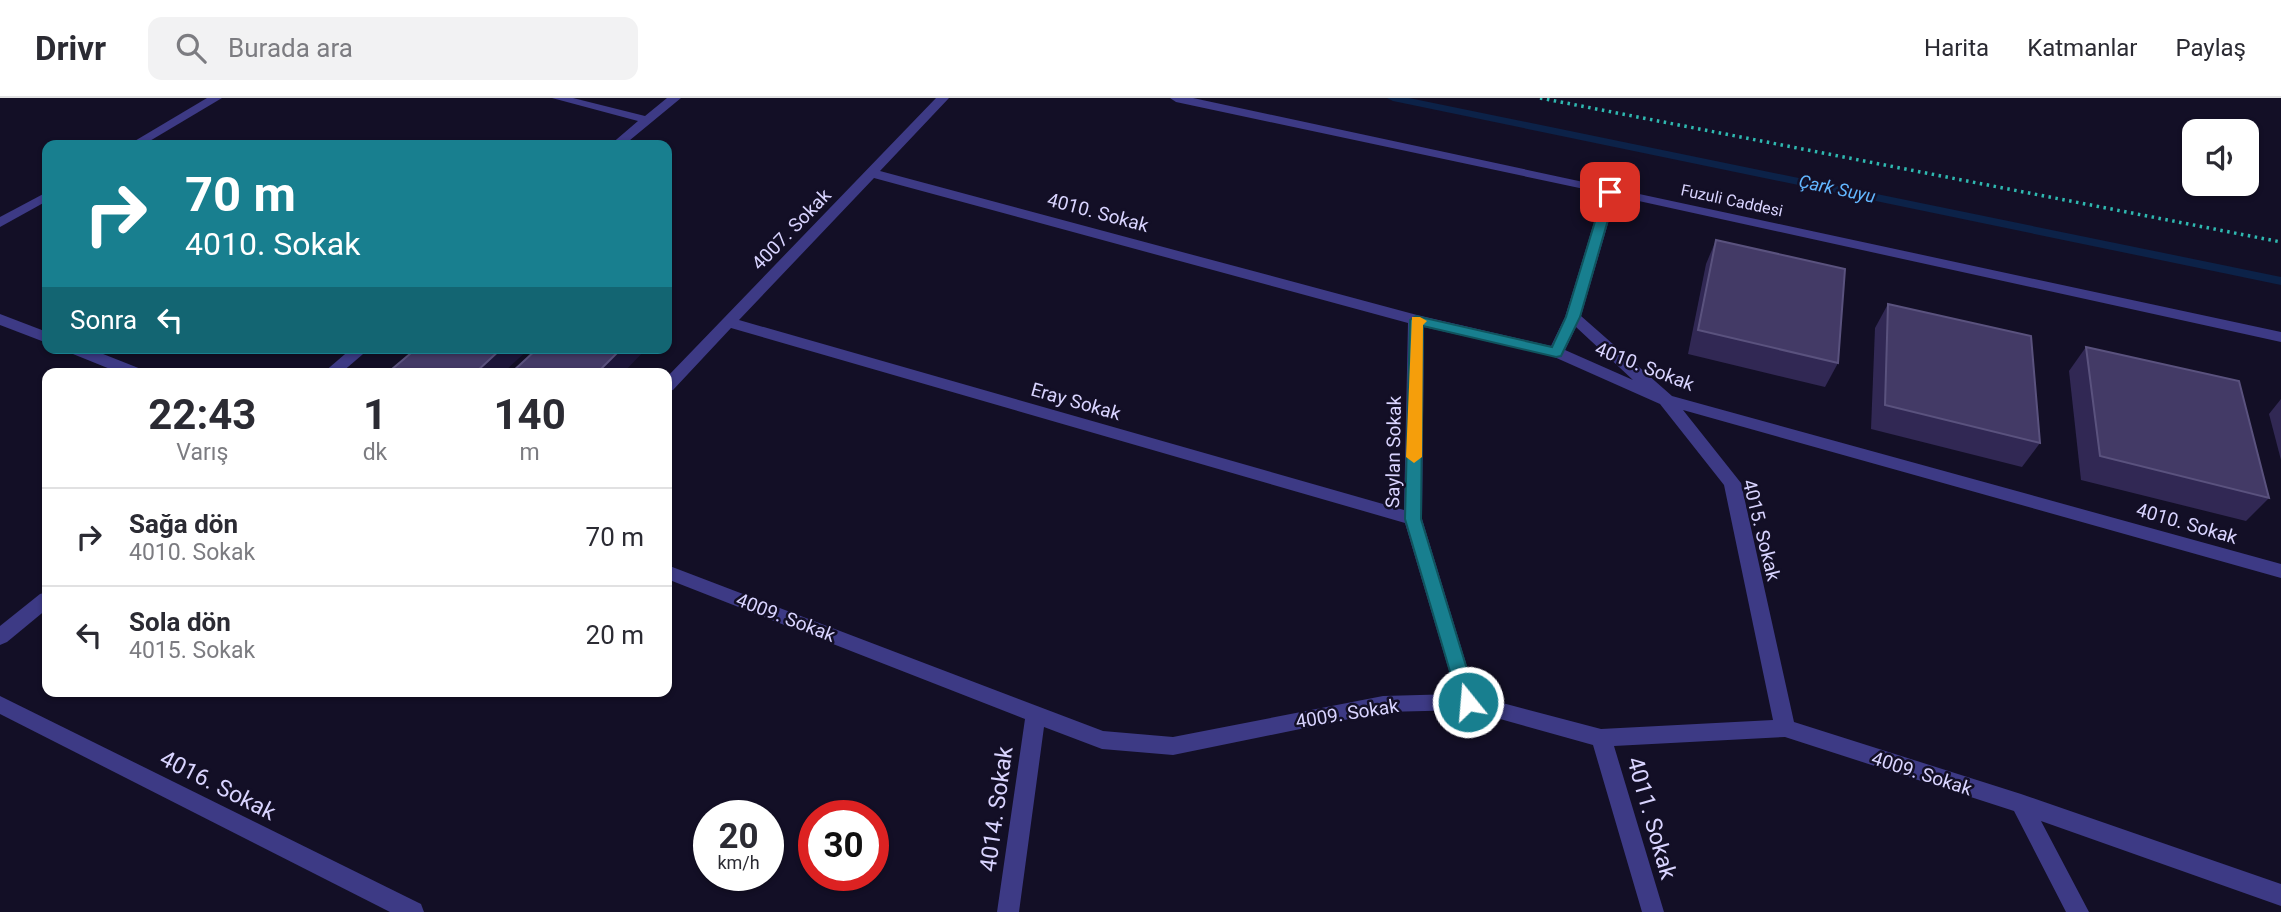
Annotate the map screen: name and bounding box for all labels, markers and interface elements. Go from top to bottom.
search box [148,17,638,80]
text: Drivr [35,29,106,68]
icon: search [172,29,210,67]
text: Burada ara [228,33,353,63]
text: Harita [1924,34,1989,62]
text: Katmanlar [2027,34,2137,62]
text: Paylaş [2175,34,2246,62]
map controls [2182,119,2259,196]
button: sound [2182,119,2259,196]
pin [1580,162,1640,222]
text: 70 m [185,166,296,223]
icon: right [70,168,161,259]
water label: Çark Suyu [1797,170,1878,207]
icon: arrive [1591,173,1629,211]
street label: Fuzuli Caddesi [1679,180,1785,221]
street label: 4007. Sokak [747,184,836,275]
street label: 4010. Sokak [1045,188,1151,237]
text: 4010. Sokak [185,225,360,263]
icon: left [151,301,189,339]
text: Sonra [70,305,137,335]
street label: 4010. Sokak [1592,337,1698,396]
street label: Eray Sokak [1028,378,1124,425]
text: 22:43 [148,390,256,439]
text: 1 [363,390,387,439]
text: 140 [493,390,566,439]
street label: Saylan Sokak [1381,395,1406,508]
text: Varış [176,439,228,466]
text: dk [363,439,387,466]
text: m [520,439,540,466]
street label: 4015. Sokak [1738,477,1785,584]
street label: 4010. Sokak [2134,498,2240,549]
text: Sağa dön [129,509,238,539]
icon: right [70,518,108,556]
text: 70 m [586,522,644,552]
text: 4010. Sokak [129,539,255,566]
street label: 4009. Sokak [733,588,839,647]
text: Sola dön [129,607,231,637]
icon: left [70,616,108,654]
text: 20 m [586,620,644,650]
text: 4015. Sokak [129,637,255,664]
position arrow [1431,665,1505,739]
street label: 4009. Sokak [1294,694,1401,733]
street label: 4014. Sokak [974,744,1019,873]
street label: 4016. Sokak [155,745,280,826]
street label: 4009. Sokak [1869,746,1975,801]
street label: 4011. Sokak [1621,754,1682,883]
speed limit sign: 30 [798,800,889,891]
text: 20 [718,816,759,857]
text: km/h [717,852,760,873]

